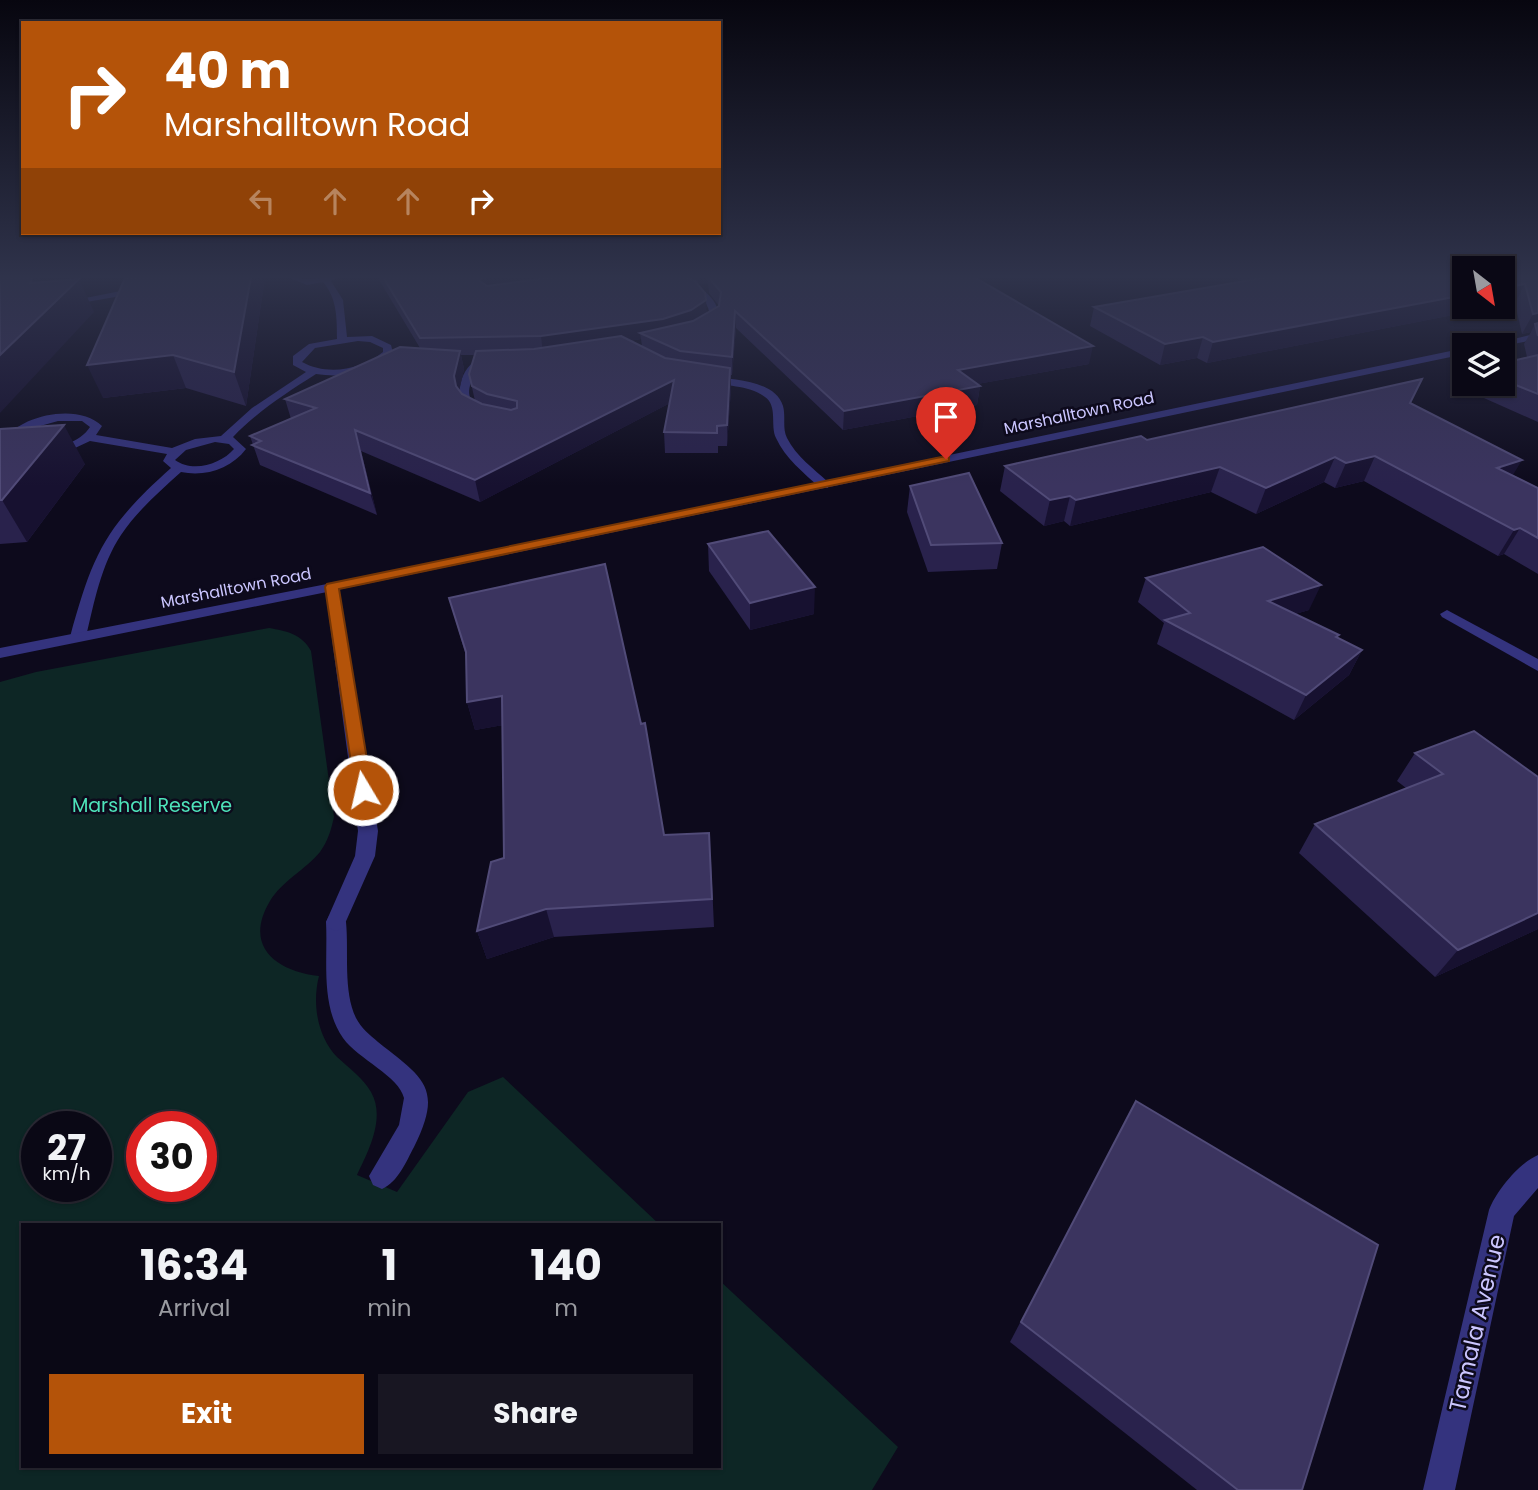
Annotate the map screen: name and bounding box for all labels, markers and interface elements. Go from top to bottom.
text: 40 m [164,37,291,105]
icon: right [49,49,140,140]
text: Marshalltown Road [164,102,470,147]
icon: left [243,182,281,220]
icon: ahead [316,182,354,220]
icon: ahead [389,182,427,220]
icon: right [462,182,500,220]
north arrow [1452,256,1516,318]
map controls [1452,256,1515,396]
button: layers [1452,333,1515,396]
street label: Marshalltown Road [1002,386,1156,440]
pin [916,387,976,459]
icon: arrive [927,398,965,436]
street label: Marshalltown Road [159,562,313,614]
position arrow [326,753,400,827]
park label: Marshall Reserve [72,792,232,819]
speed limit sign: 30 [126,1111,217,1202]
text: 27 [47,1123,86,1172]
text: km/h [43,1161,90,1186]
street label: Tamala Avenue [1441,1231,1513,1415]
text: 16:34 [140,1236,248,1295]
text: 1 [381,1236,397,1295]
text: 140 [530,1236,602,1295]
text: Arrival [158,1292,230,1324]
text: min [367,1292,411,1324]
text: m [554,1292,578,1324]
button: Exit [49,1374,364,1454]
button: Share [378,1374,693,1454]

